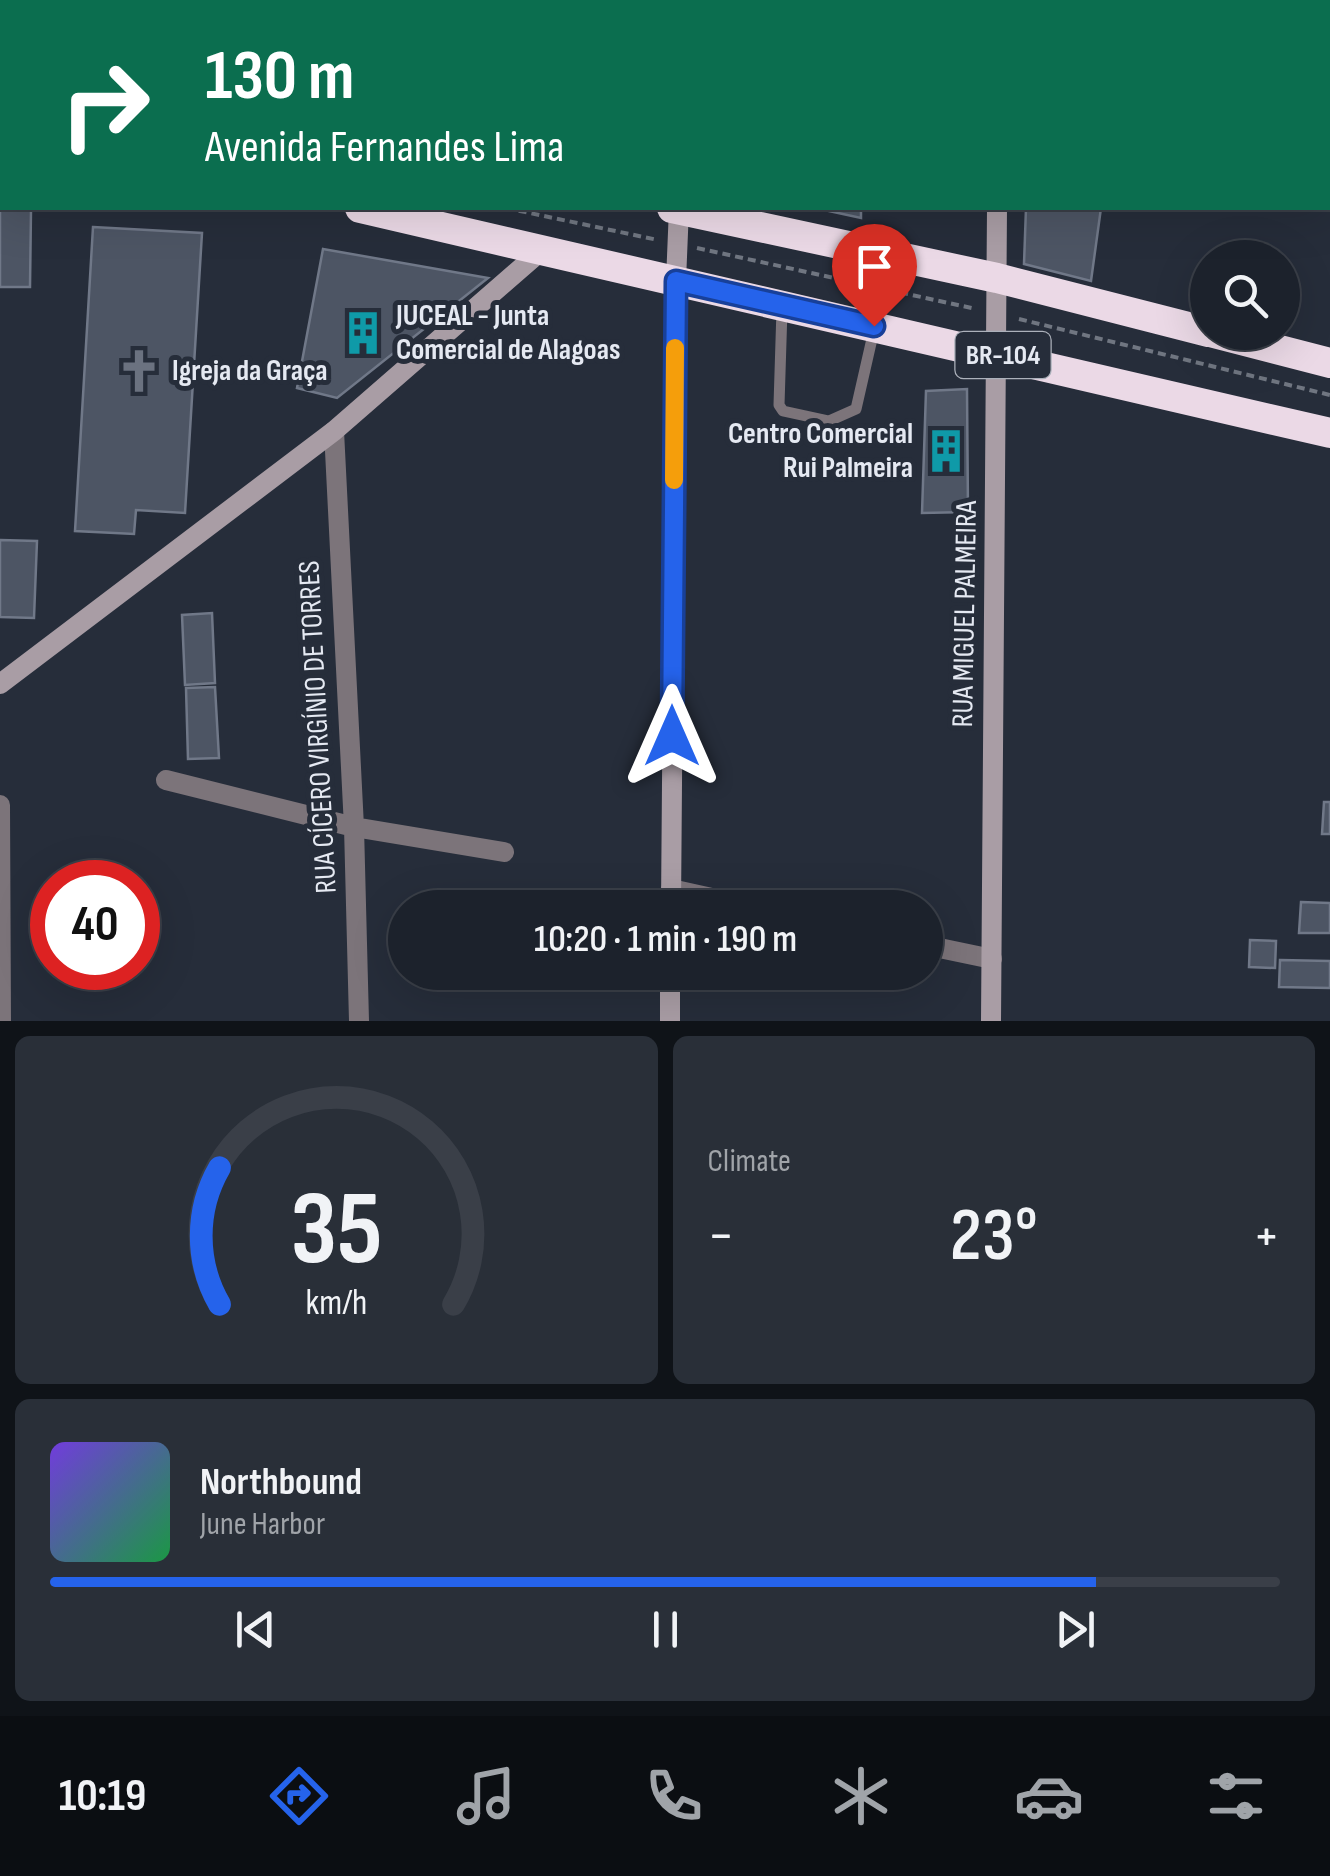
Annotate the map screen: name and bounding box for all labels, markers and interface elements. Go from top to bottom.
text: 130 m [205,35,354,119]
icon: right [40,40,170,170]
text: Avenida Fernandes Lima [205,120,564,175]
pin [832,224,917,327]
icon: arrive [847,239,902,294]
map controls [1190,240,1300,350]
button: search [1190,240,1300,350]
place label: JUCEAL - Junta Comercial de Alagoas [395,298,620,368]
building icon: JUCEAL - Junta Comercial de Alagoas [339,309,387,357]
road number: BR-104 [956,332,1050,378]
church icon: Igreja da Graça [115,347,163,395]
place label: Igreja da Graça [172,353,328,389]
place label: Centro Comercial Rui Palmeira [728,416,913,486]
building icon: Centro Comercial Rui Palmeira [922,427,970,475]
street label: RUA MIGUEL PALMEIRA [945,500,985,728]
street label: RUA CÍCERO VIRGÍNIO DE TORRES [291,560,345,894]
position arrow [620,684,724,788]
speed limit sign: 40 [30,860,160,990]
text: 10:20 · 1 min · 190 m [534,917,797,962]
text: Climate [708,1142,791,1181]
text: 35 [290,1168,382,1293]
text: 23° [950,1191,1038,1282]
text: − [708,1203,734,1270]
text: + [1253,1203,1280,1270]
text: km/h [305,1282,367,1325]
text: Northbound [200,1460,362,1505]
text: June Harbor [200,1505,325,1544]
icon: previous [228,1602,283,1657]
icon: pause [638,1602,693,1657]
icon: next [1048,1602,1103,1657]
icon: directions [264,1761,334,1831]
icon: music [451,1761,521,1831]
icon: phone [639,1761,709,1831]
icon: climate [826,1761,896,1831]
icon: car [1014,1761,1084,1831]
icon: filters [1201,1761,1271,1831]
text: 10:19 [59,1769,146,1824]

